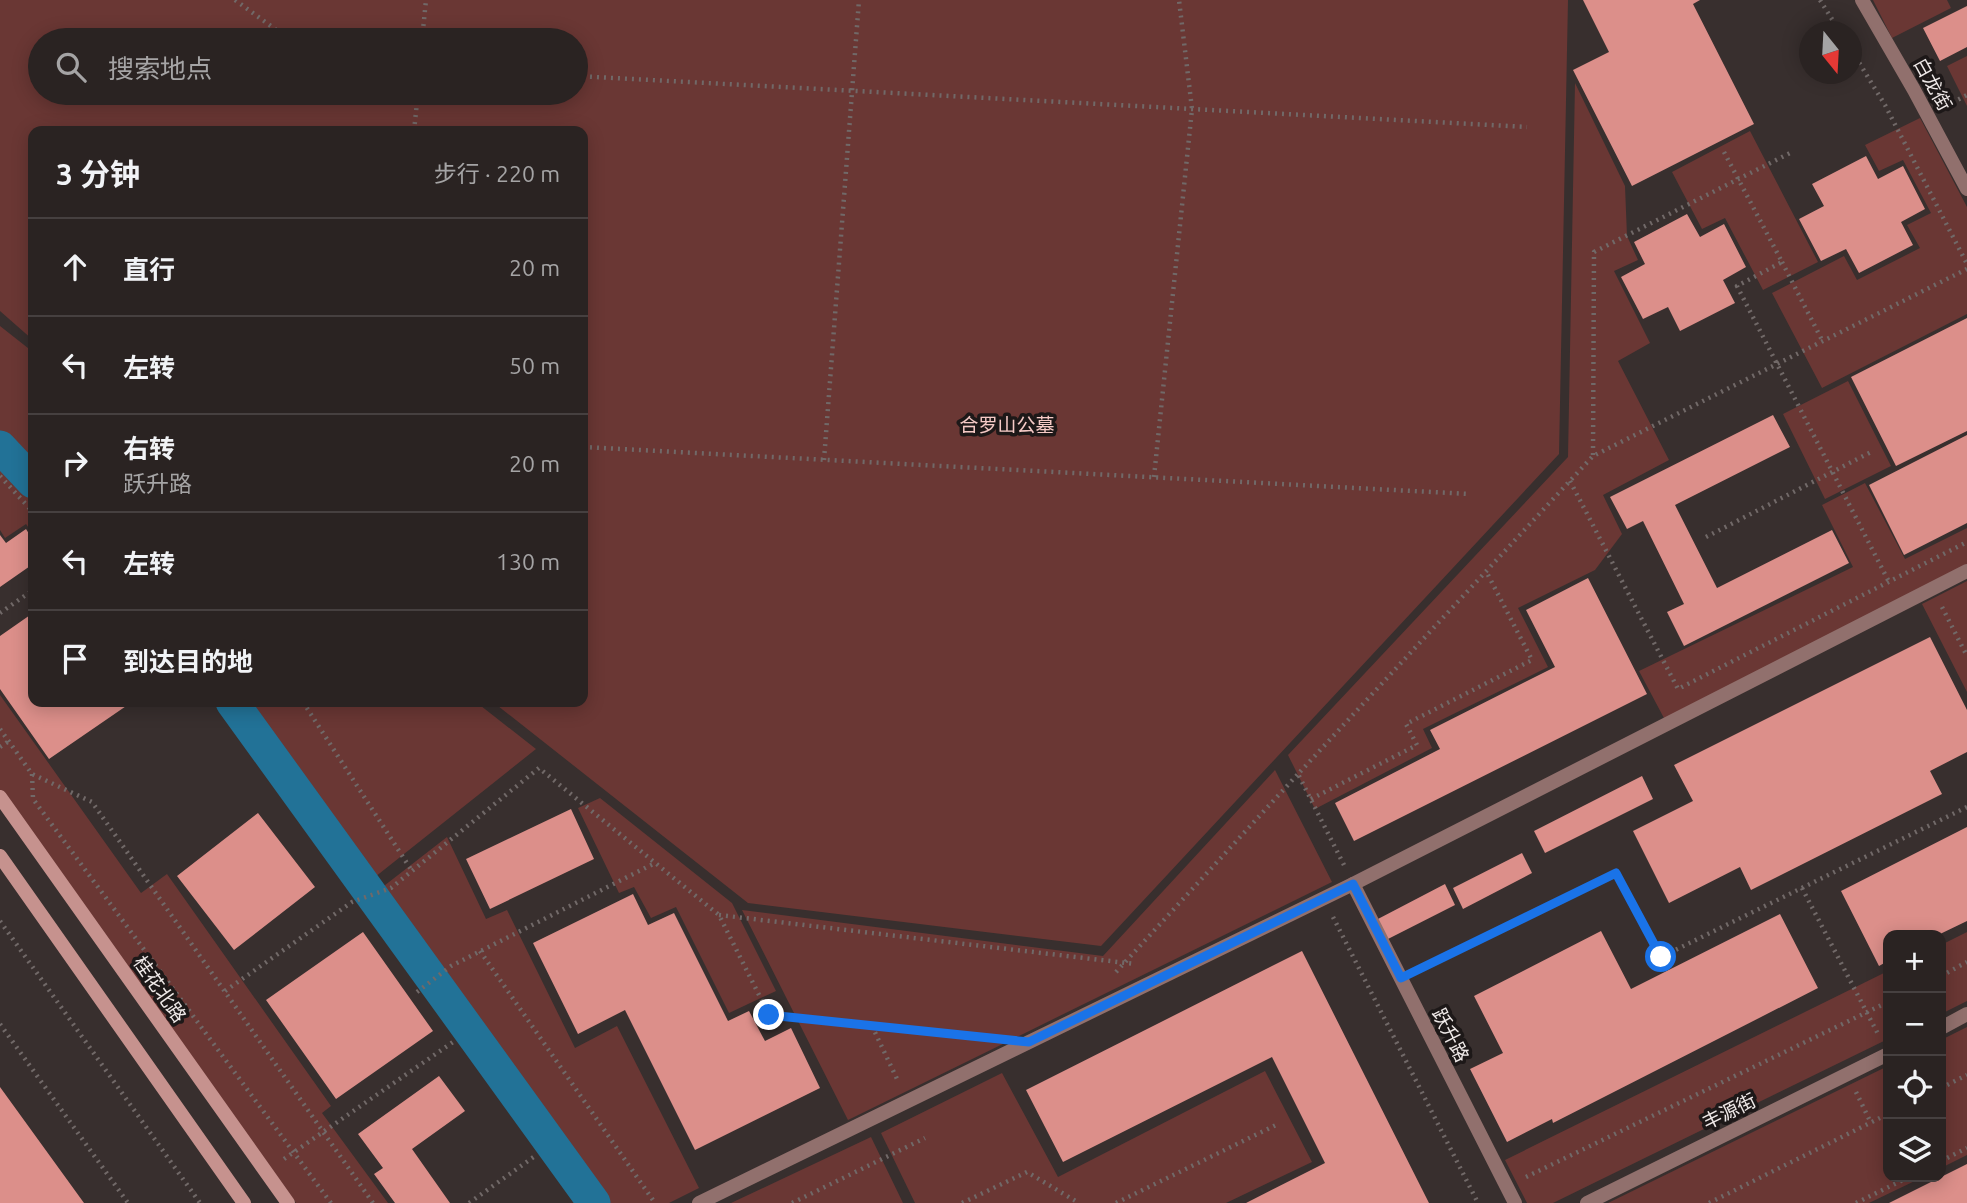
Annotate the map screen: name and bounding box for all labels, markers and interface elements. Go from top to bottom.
north arrow [1799,21,1862,84]
search box [28,28,588,105]
icon: search [52,48,90,86]
text: 搜索地点 [108,54,212,83]
street label: 白龙街 [1910,54,1956,114]
text: 3 分钟 [56,157,140,191]
text: 步行 · 220 m [434,161,560,186]
icon: ahead [56,248,94,286]
text: 直行 [123,255,175,284]
text: 20 m [509,255,560,280]
icon: left [56,346,94,384]
text: 左转 [123,353,175,382]
text: 50 m [509,353,560,378]
park label: 合罗山公墓 [959,414,1055,436]
text: 右转 [123,434,175,463]
icon: right [56,444,94,482]
text: 20 m [509,451,560,476]
text: 跃升路 [123,471,192,496]
icon: left [56,542,94,580]
text: 左转 [123,549,175,578]
text: 130 m [496,549,560,574]
icon: arrive [56,640,94,678]
text: 到达目的地 [123,647,253,676]
map controls [1883,930,1946,1182]
button: + [1883,930,1946,993]
route start [1645,941,1676,972]
street label: 桂花北路 [129,952,191,1026]
button: − [1883,993,1946,1056]
route end [753,999,784,1030]
street label: 跃升路 [1428,1005,1474,1065]
button: locate [1883,1056,1946,1119]
street label: 丰源街 [1699,1089,1759,1133]
button: layers [1883,1119,1946,1182]

